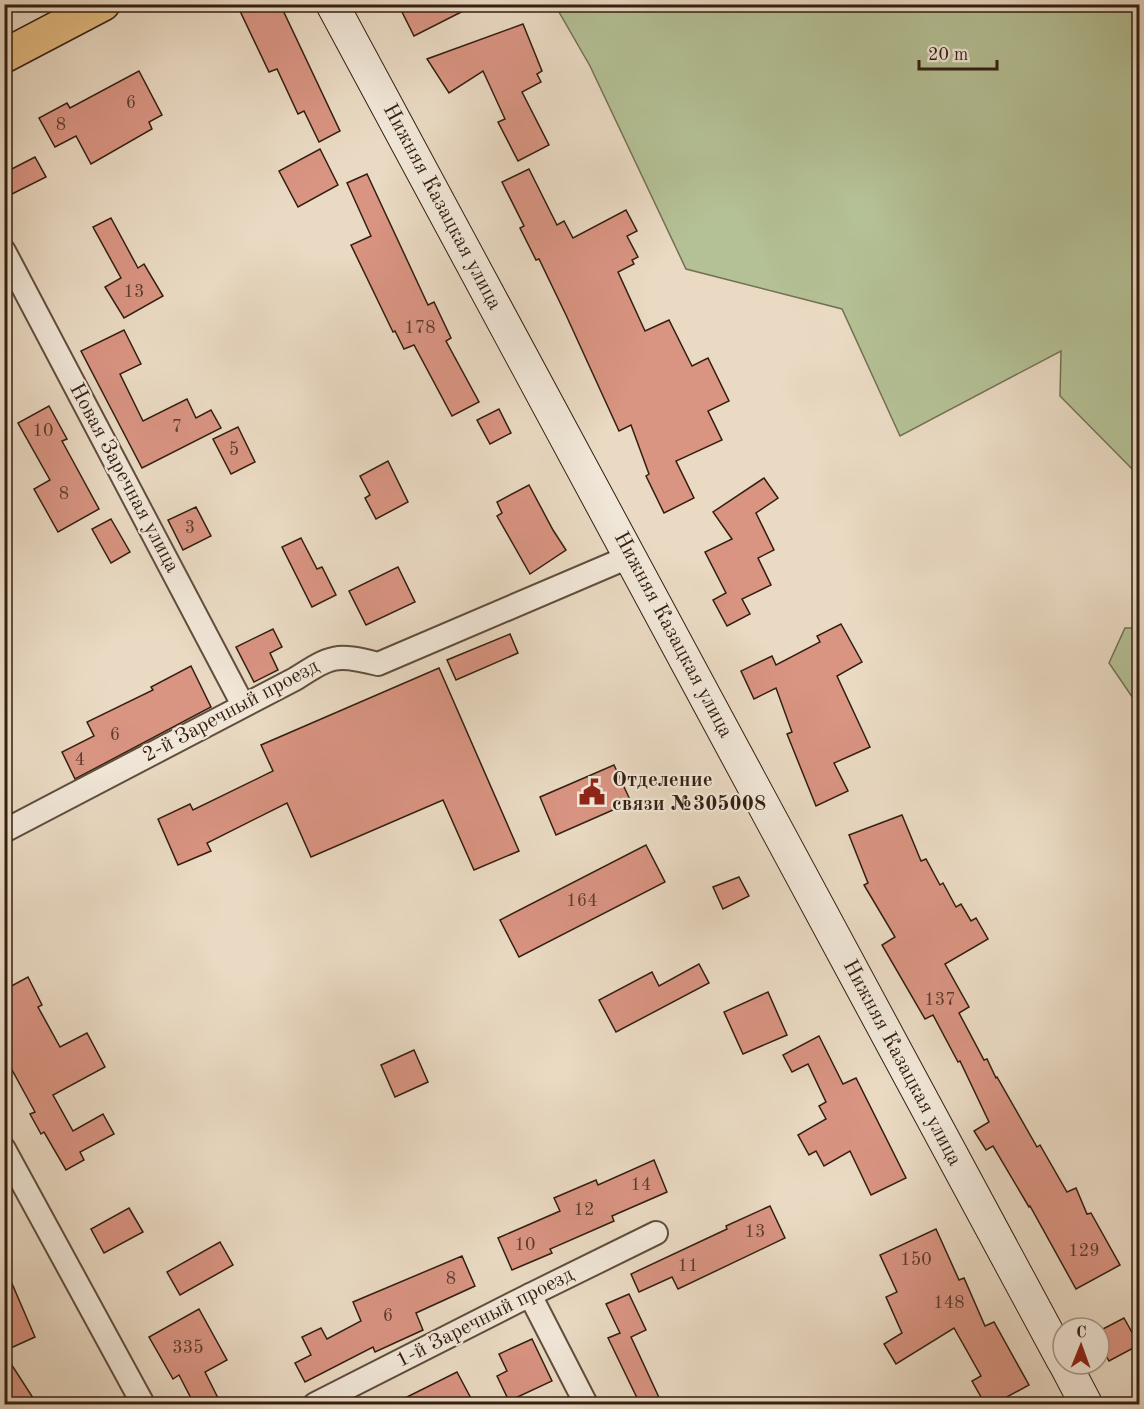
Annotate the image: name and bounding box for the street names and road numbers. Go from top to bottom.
street label: Нижняя Казацкая улица [379,100,505,314]
street label: Новая Заречная улица [65,380,183,576]
street label: Нижняя Казацкая улица [610,528,736,742]
street label: 2-й Заречный проезд [140,655,323,766]
street label: Нижняя Казацкая улица [839,956,965,1170]
street label: 1-й Заречный проезд [393,1264,578,1372]

